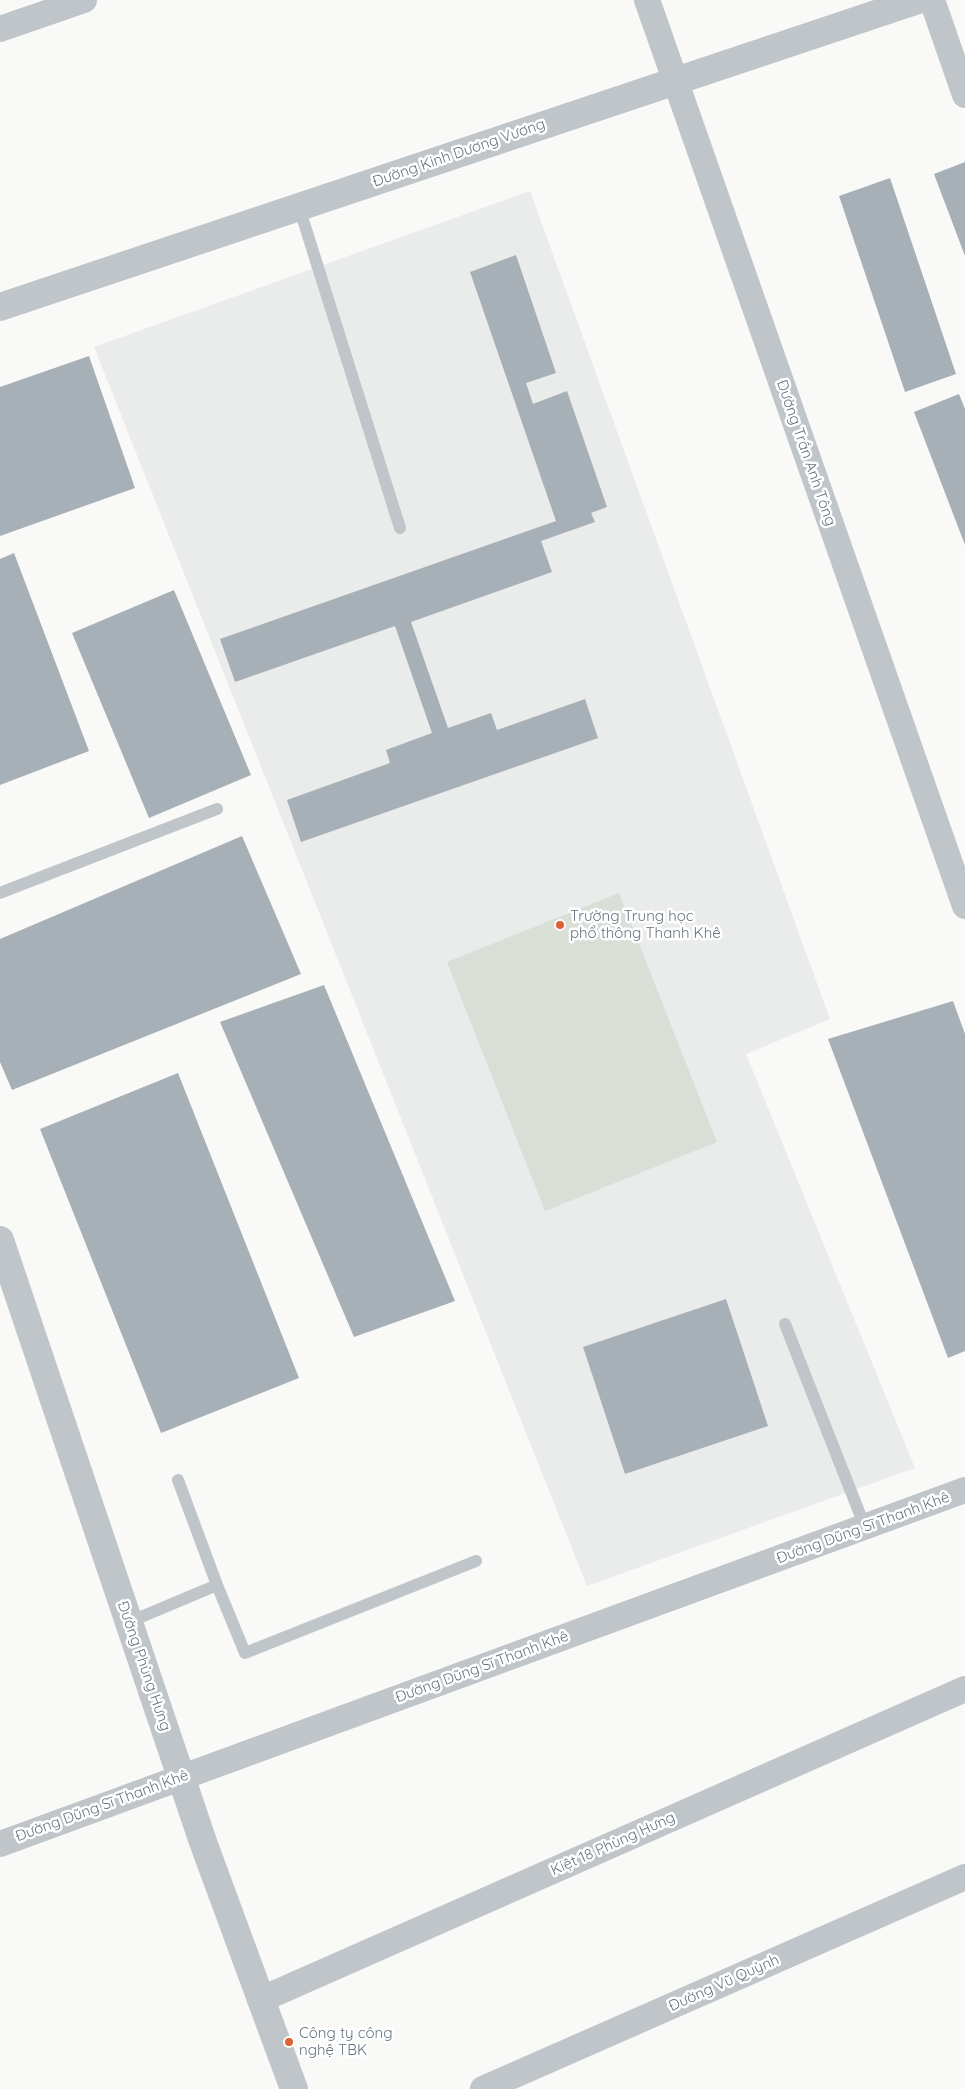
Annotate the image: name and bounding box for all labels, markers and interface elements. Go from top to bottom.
street label: Đường Kinh Dương Vương [370,115,548,191]
street label: Đường Trần Anh Tông [773,378,839,528]
place label: Trường Trung học phổ thông Thanh Khê [570,907,721,942]
marker: Trường Trung học phổ thông Thanh Khê [554,919,566,931]
street label: Đường Dũng Sĩ Thanh Khê [774,1488,952,1568]
street label: Đường Phùng Hưng [113,1599,175,1733]
street label: Đường Dũng Sĩ Thanh Khê [393,1627,571,1707]
street label: Đường Dũng Sĩ Thanh Khê [13,1766,191,1846]
street label: Kiệt 18 Phùng Hưng [548,1808,678,1880]
street label: Đường Vũ Quỳnh [666,1951,782,2015]
place label: Công ty công nghệ TBK [299,2024,393,2059]
marker: Công ty công nghệ TBK [283,2036,295,2048]

